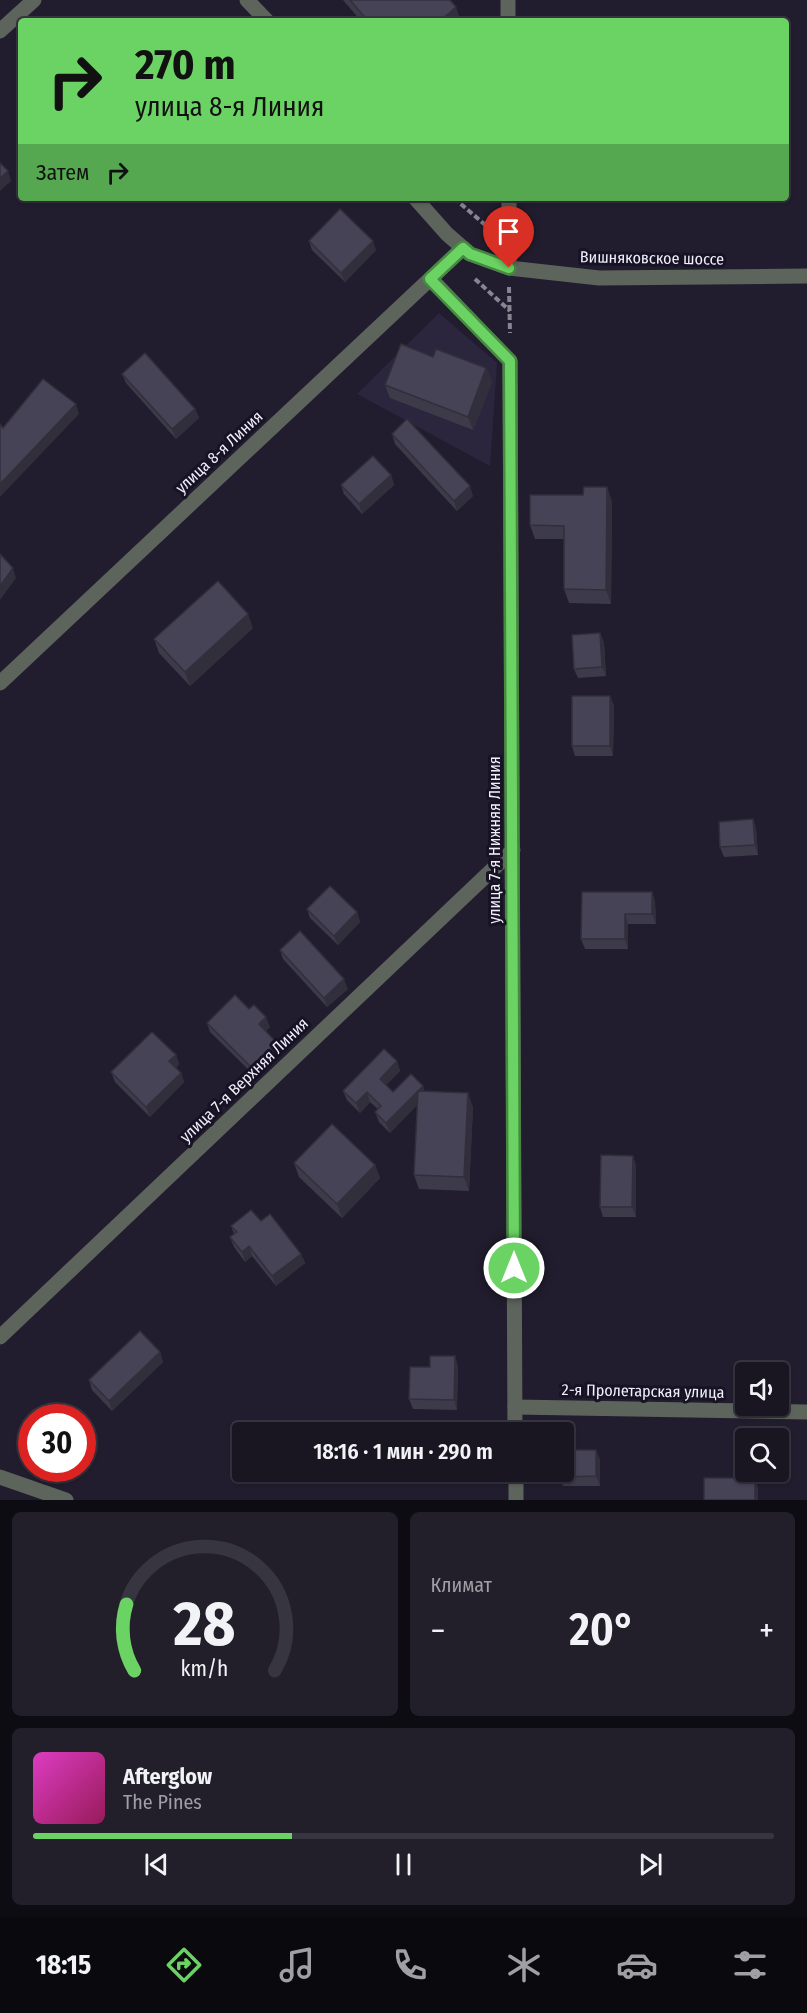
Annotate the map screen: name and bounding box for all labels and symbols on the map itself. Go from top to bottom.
pin [483,206,534,268]
street label: Вишняковское шоссе [580,247,724,269]
street label: улица 8-я Линия [171,407,267,497]
street label: улица 7-я Нижняя Линия [485,756,504,924]
street label: улица 7-я Верхняя Линия [176,1014,312,1146]
position arrow [482,1236,546,1300]
street label: 2-я Пролетарская улица [562,1380,725,1402]
speed limit sign: 30 [18,1404,96,1482]

